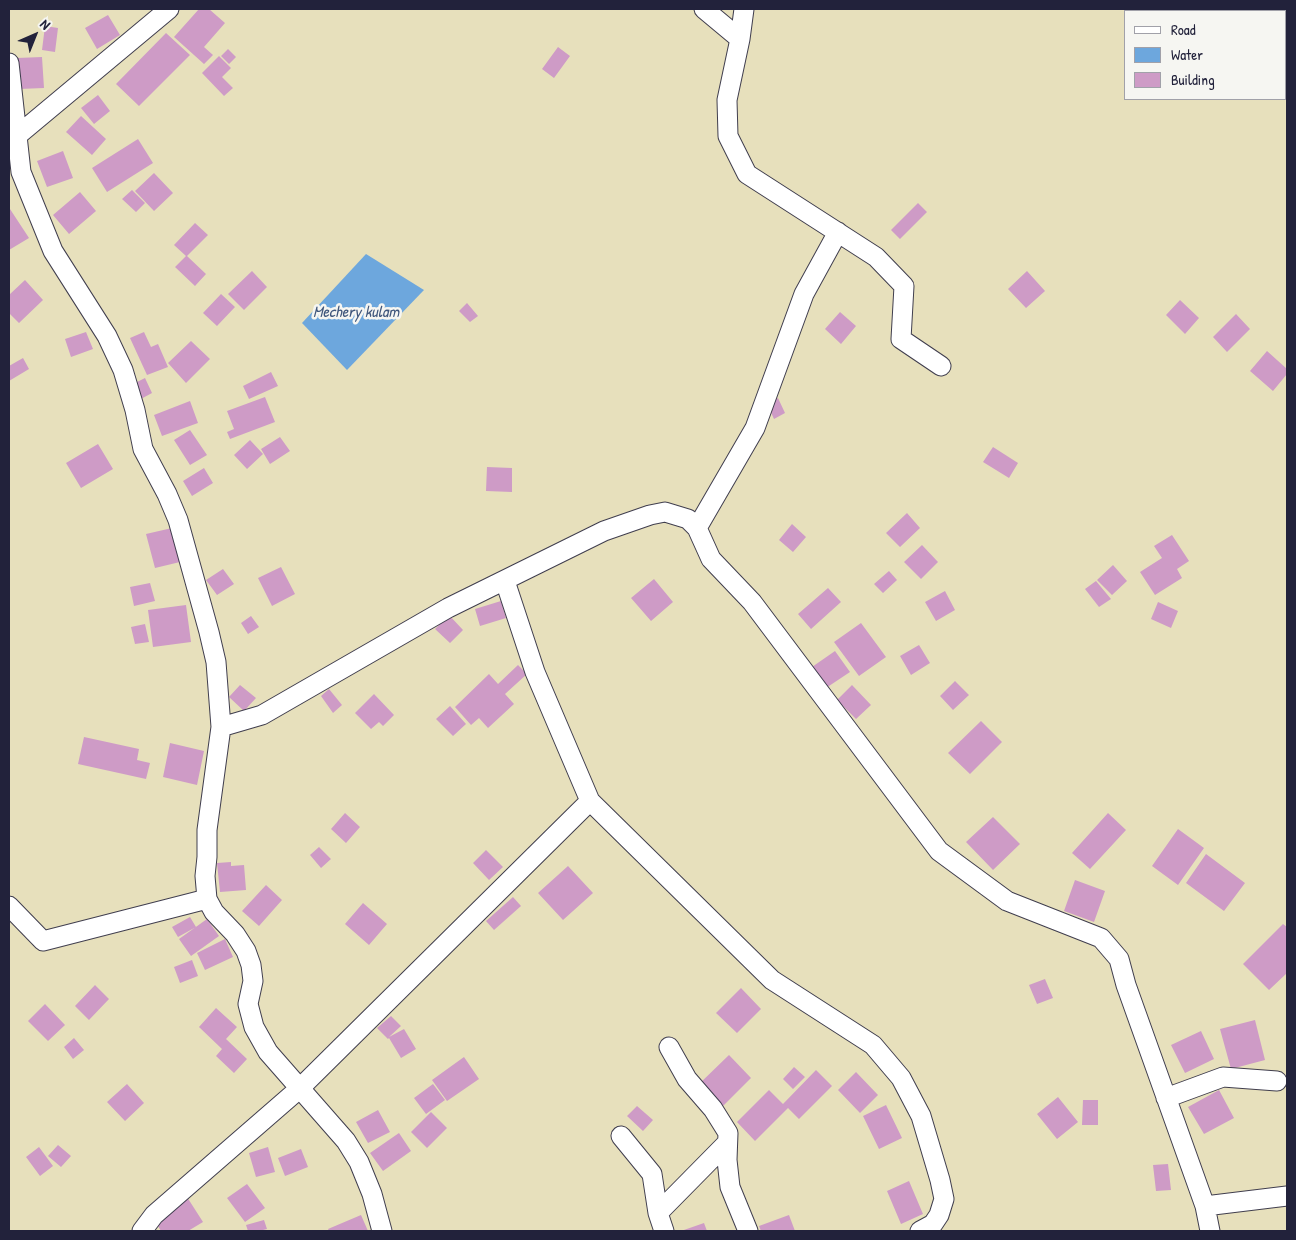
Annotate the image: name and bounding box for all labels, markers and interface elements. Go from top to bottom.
north arrow [10,10,60,60]
legend [1124,10,1286,100]
text: N [36,14,55,33]
text: Road [1171,19,1196,40]
text: Water [1171,44,1203,65]
text: Building [1171,69,1215,90]
water label: Mechery kulam [313,303,399,323]

